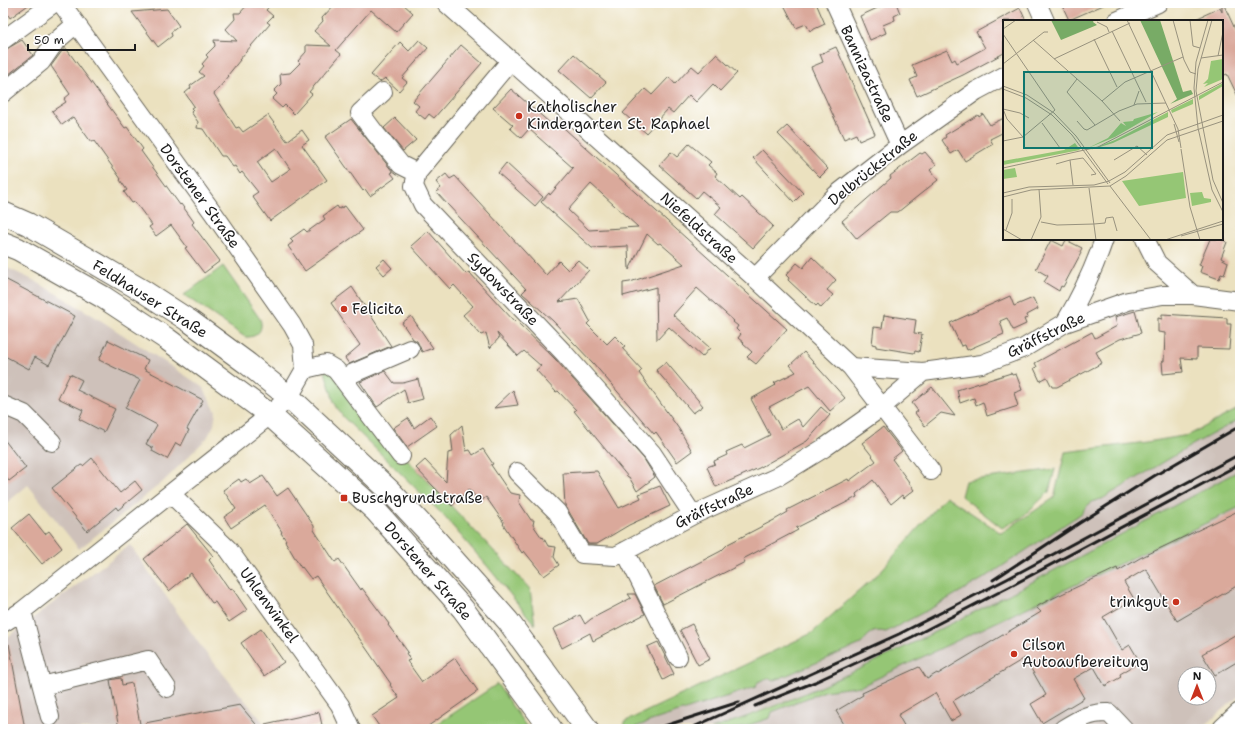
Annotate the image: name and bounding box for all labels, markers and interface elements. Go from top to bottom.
inset map [1003,20,1223,240]
street label: Bannizastraße [836,22,898,126]
scale bar [28,26,135,52]
text: 50 m [34,32,64,48]
place label: Katholischer Kindergarten St. Raphael [527,97,710,134]
marker: Katholischer Kindergarten St. Raphael [514,111,524,121]
street label: Delbrückstraße [824,126,922,210]
street label: Dorstener Straße [155,140,245,252]
street label: Niefeldstraße [656,188,742,268]
street label: Sydowstraße [463,248,543,330]
street label: Feldhauser Straße [88,255,212,343]
place label: Felicita [352,299,404,319]
marker: Felicita [339,304,349,314]
street label: Gräffstraße [1004,307,1088,363]
street label: Gräffstraße [671,479,757,533]
place label: Buschgrundstraße [352,488,483,508]
marker: Buschgrundstraße [339,493,349,503]
street label: Dorstener Straße [380,517,476,625]
street label: Uhlenwinkel [235,563,303,647]
place label: trinkgut [1110,592,1168,612]
marker: trinkgut [1171,597,1181,607]
place label: Cilson Autoaufbereitung [1022,635,1149,672]
marker: Cilson Autoaufbereitung [1009,649,1019,659]
north arrow [1177,666,1217,706]
text: N [1193,669,1202,684]

